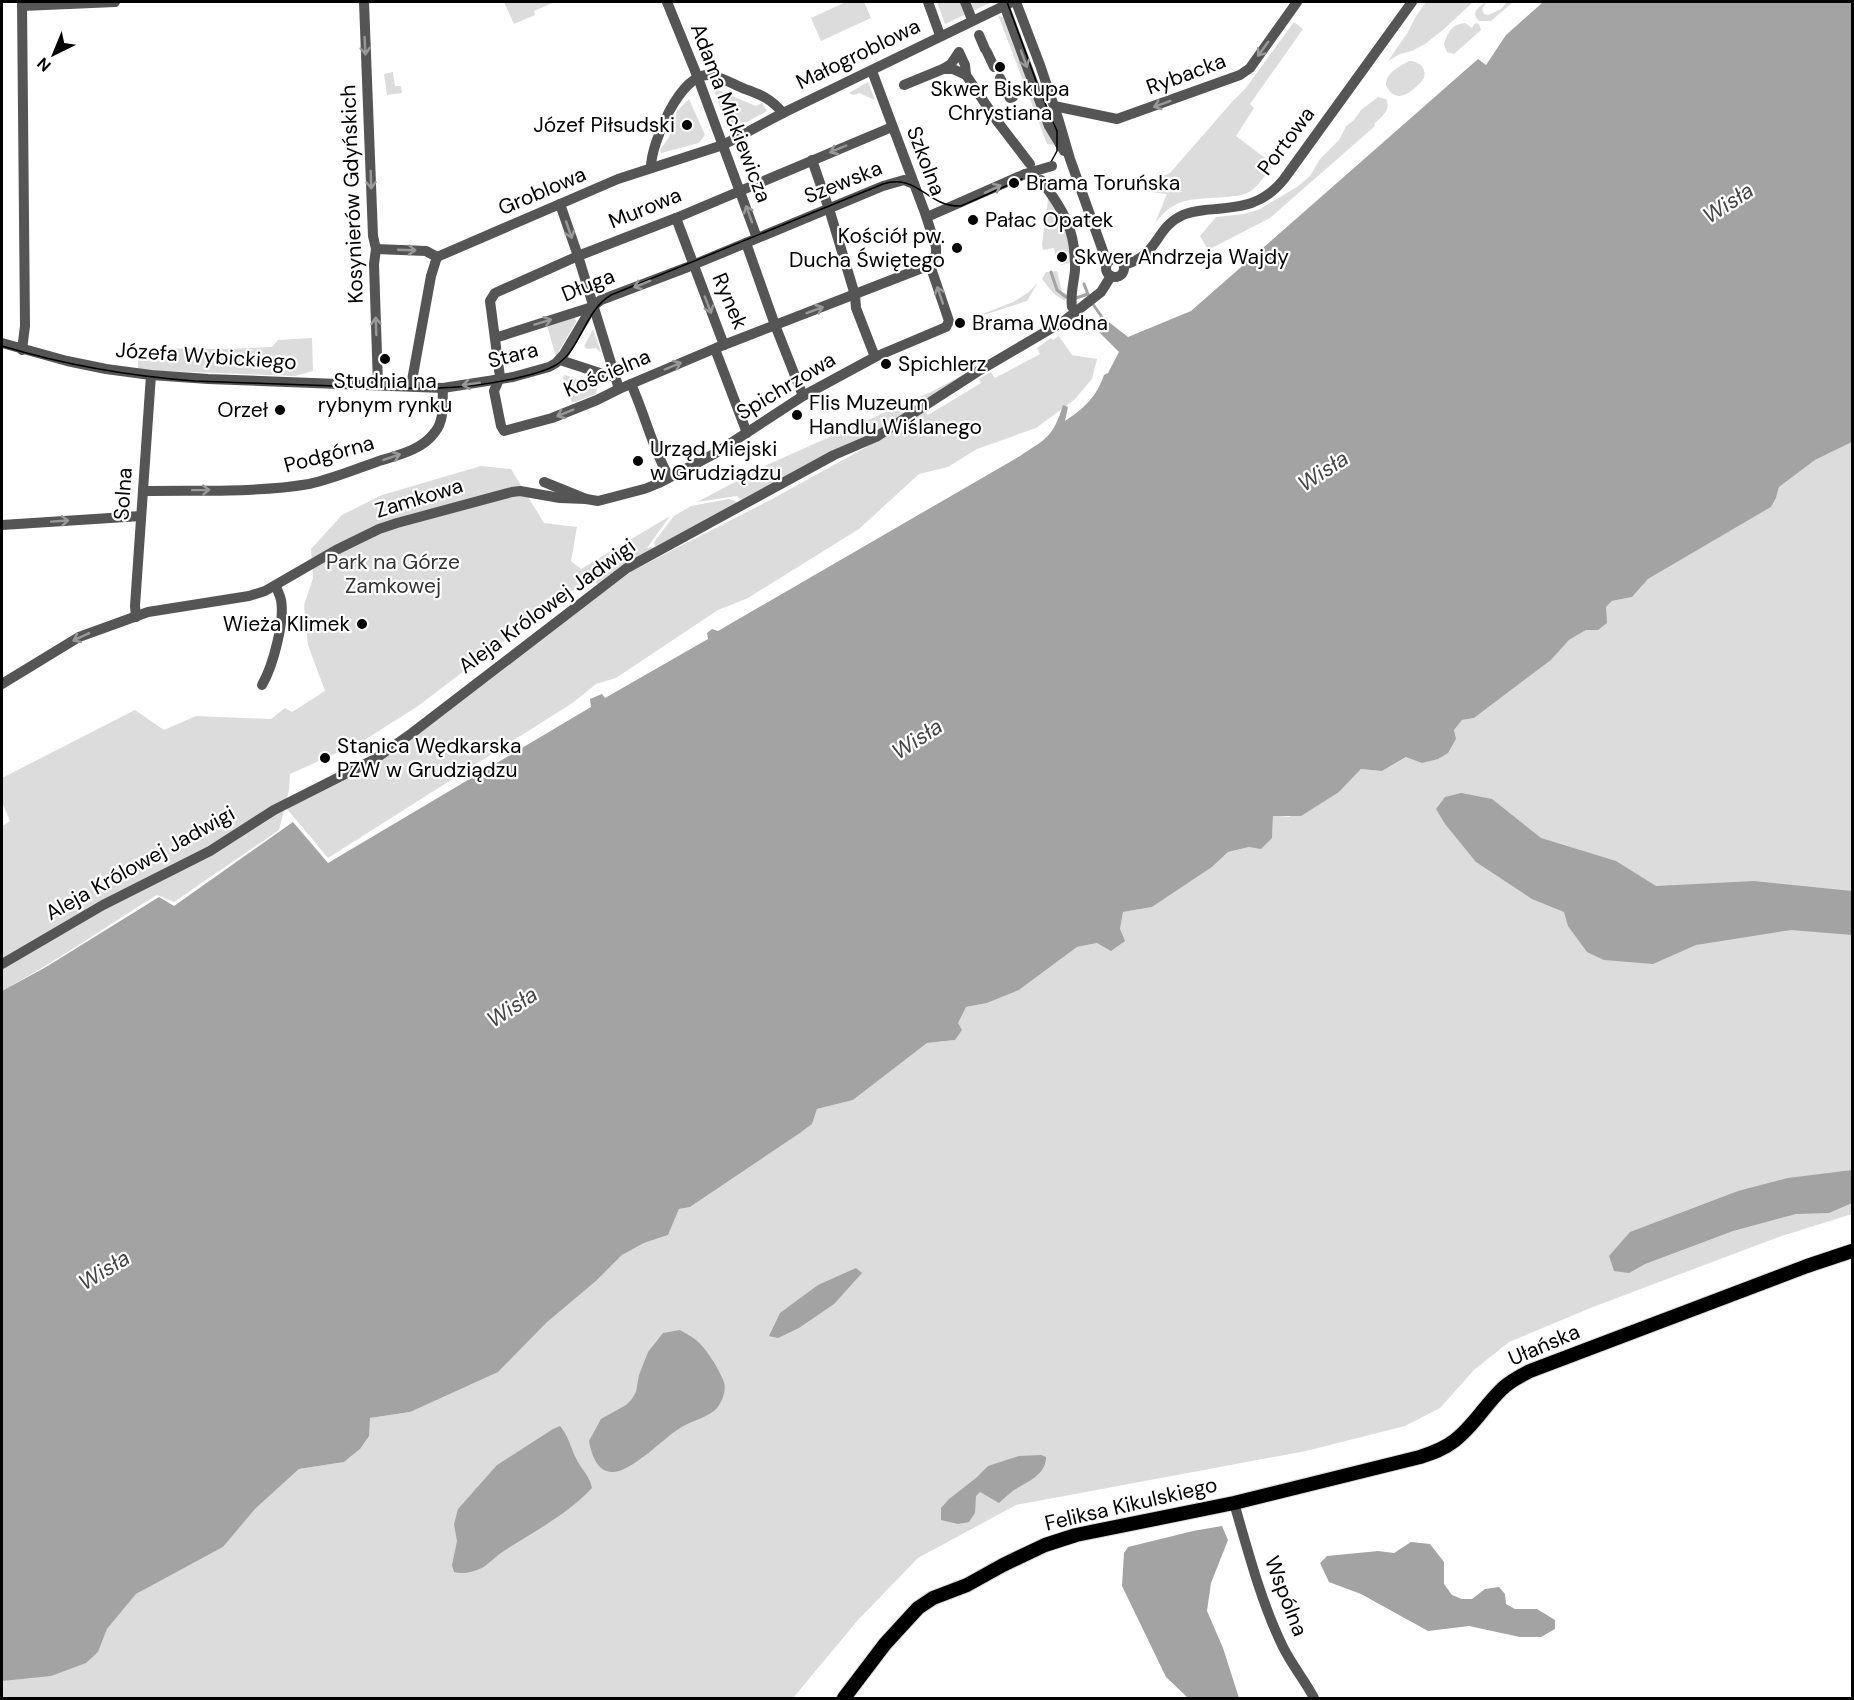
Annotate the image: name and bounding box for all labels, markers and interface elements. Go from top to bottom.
street label: Małogroblowa [791,12,925,96]
street label: Adama Mickiewicza [684,19,778,207]
north arrow [24,24,84,84]
one-way arrow [360,36,371,55]
one-way arrow [1257,41,1270,57]
street label: Rybacka [1142,47,1230,101]
one-way arrow [1020,49,1031,68]
text: N [33,53,56,76]
marker: Skwer Biskupa Chrystiana [993,60,1007,74]
place label: Skwer Biskupa Chrystiana [930,75,1070,127]
street label: Kosynierów Gdyńskich [334,84,370,304]
one-way arrow [1153,99,1172,110]
street label: Portowa [1251,101,1321,181]
place label: Józef Piłsudski [533,111,675,139]
marker: Józef Piłsudski [680,118,694,132]
street label: Szkolna [900,122,952,200]
one-way arrow [829,144,848,155]
street label: Szewska [800,154,886,210]
street label: Groblowa [494,160,590,222]
one-way arrow [365,169,377,189]
place label: Brama Toruńska [1026,169,1180,197]
marker: Brama Toruńska [1007,176,1021,190]
water label: Wisła [1697,176,1759,230]
street label: Murowa [604,181,686,235]
one-way arrow [983,182,1001,194]
one-way arrow [742,205,753,224]
place label: Pałac Opatek [985,206,1114,234]
marker: Pałac Opatek [966,213,980,227]
one-way arrow [564,220,575,239]
place label: Kościół pw. Ducha Świętego [789,222,945,274]
marker: Kościół pw. Ducha Świętego [950,241,964,255]
place label: Skwer Andrzeja Wajdy [1074,243,1289,271]
one-way arrow [397,245,417,256]
marker: Skwer Andrzeja Wajdy [1055,250,1069,264]
street label: Długa [557,262,619,308]
street label: Rynek [706,269,755,334]
one-way arrow [633,280,652,291]
one-way arrow [933,286,944,305]
one-way arrow [704,295,715,314]
one-way arrow [805,303,824,314]
place label: Brama Wodna [972,309,1108,337]
one-way arrow [533,316,552,327]
marker: Brama Wodna [953,316,967,330]
one-way arrow [371,317,382,337]
street label: Stara [485,335,541,375]
street label: Józefa Wybickiego [114,336,298,376]
street label: Kościelna [559,342,655,404]
street label: Spichrzowa [731,345,841,427]
place label: Spichlerz [898,350,986,378]
marker: Studnia na rybnym rynku [378,352,392,366]
marker: Spichlerz [879,357,893,371]
one-way arrow [663,360,681,371]
place label: Studnia na rybnym rynku [318,367,452,419]
one-way arrow [462,378,481,389]
place label: Flis Muzeum Handlu Wiślanego [809,389,982,441]
place label: Orzeł [217,396,269,424]
marker: Orzeł [273,403,287,417]
one-way arrow [556,408,575,419]
marker: Flis Muzeum Handlu Wiślanego [790,408,804,422]
street label: Podgórna [281,429,377,479]
place label: Urząd Miejski w Grudziądzu [650,435,781,487]
water label: Wisła [1292,444,1354,498]
one-way arrow [382,451,401,462]
marker: Urząd Miejski w Grudziądzu [631,454,645,468]
street label: Solna [107,467,139,521]
street label: Zamkowa [372,471,466,525]
one-way arrow [191,484,211,496]
one-way arrow [49,515,69,526]
street label: Aleja Królowej Jadwigi [453,532,641,680]
park label: Park na Górze Zamkowej [326,548,460,600]
place label: Wieża Klimek [223,610,350,638]
marker: Wieża Klimek [355,617,369,631]
one-way arrow [72,631,90,643]
water label: Wisła [886,712,948,766]
place label: Stanica Wędkarska PZW w Grudziądzu [337,732,521,784]
marker: Stanica Wędkarska PZW w Grudziądzu [318,751,332,765]
street label: Aleja Królowej Jadwigi [40,799,240,927]
water label: Wisła [481,980,543,1034]
water label: Wisła [73,1243,135,1297]
street label: Ułańska [1504,1317,1584,1373]
street label: Feliksa Kikulskiego [1042,1471,1220,1537]
street label: Wspólna [1258,1552,1314,1640]

